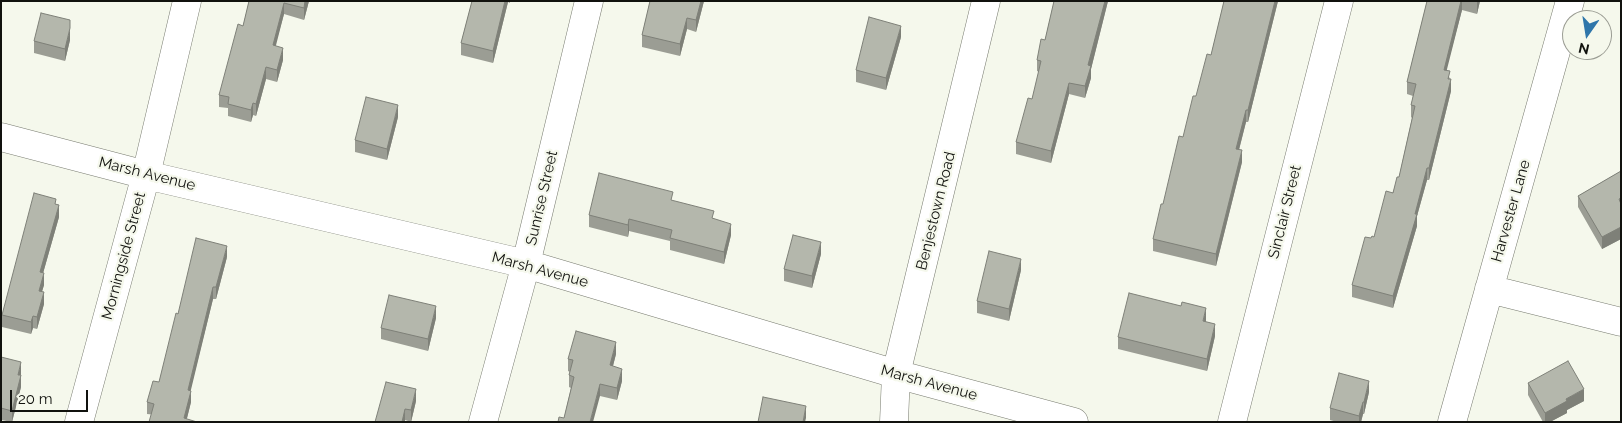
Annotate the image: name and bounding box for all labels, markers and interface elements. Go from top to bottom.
north arrow [1562,10,1612,60]
text: N [1577,40,1591,58]
street label: Sunrise Street [522,149,562,247]
street label: Benjestown Road [913,150,959,272]
street label: Marsh Avenue [97,153,197,195]
street label: Harvester Lane [1488,158,1534,264]
street label: Sinclair Street [1265,163,1305,261]
street label: Morningside Street [98,190,150,322]
street label: Marsh Avenue [490,248,590,292]
street label: Marsh Avenue [879,361,979,405]
scale bar [12,380,90,412]
text: 20 m [18,390,53,408]

